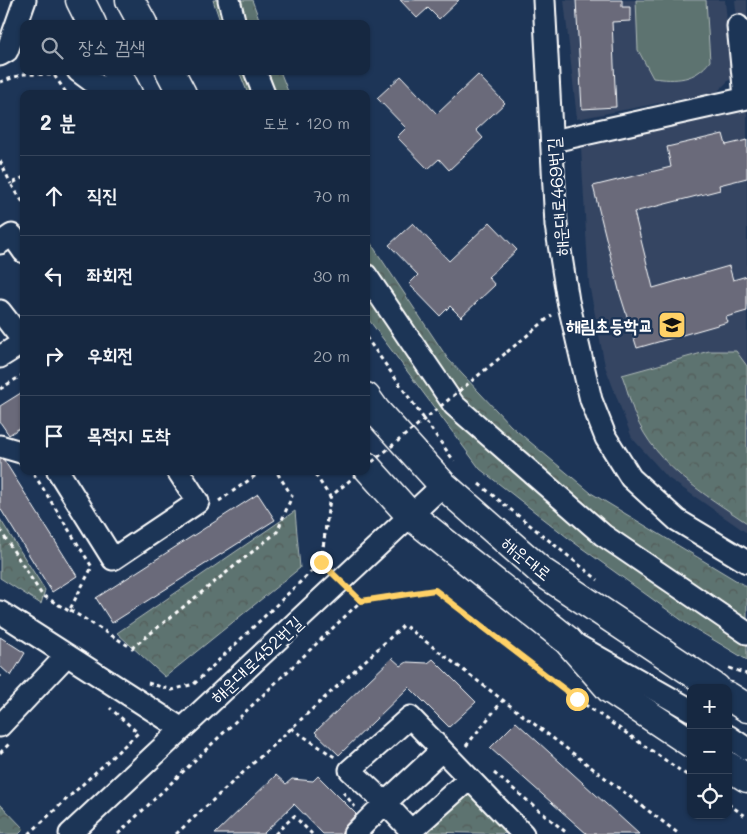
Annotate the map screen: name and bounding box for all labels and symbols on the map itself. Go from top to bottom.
street label: 해운대로469번길 [541,136,573,257]
school or university icon: 해림초등학교 [657,310,687,340]
place label: 해림초등학교 [566,313,653,337]
street label: 해운대로 [497,530,557,586]
route end [310,551,333,574]
street label: 해운대로452번길 [205,610,308,708]
route start [566,688,589,711]

